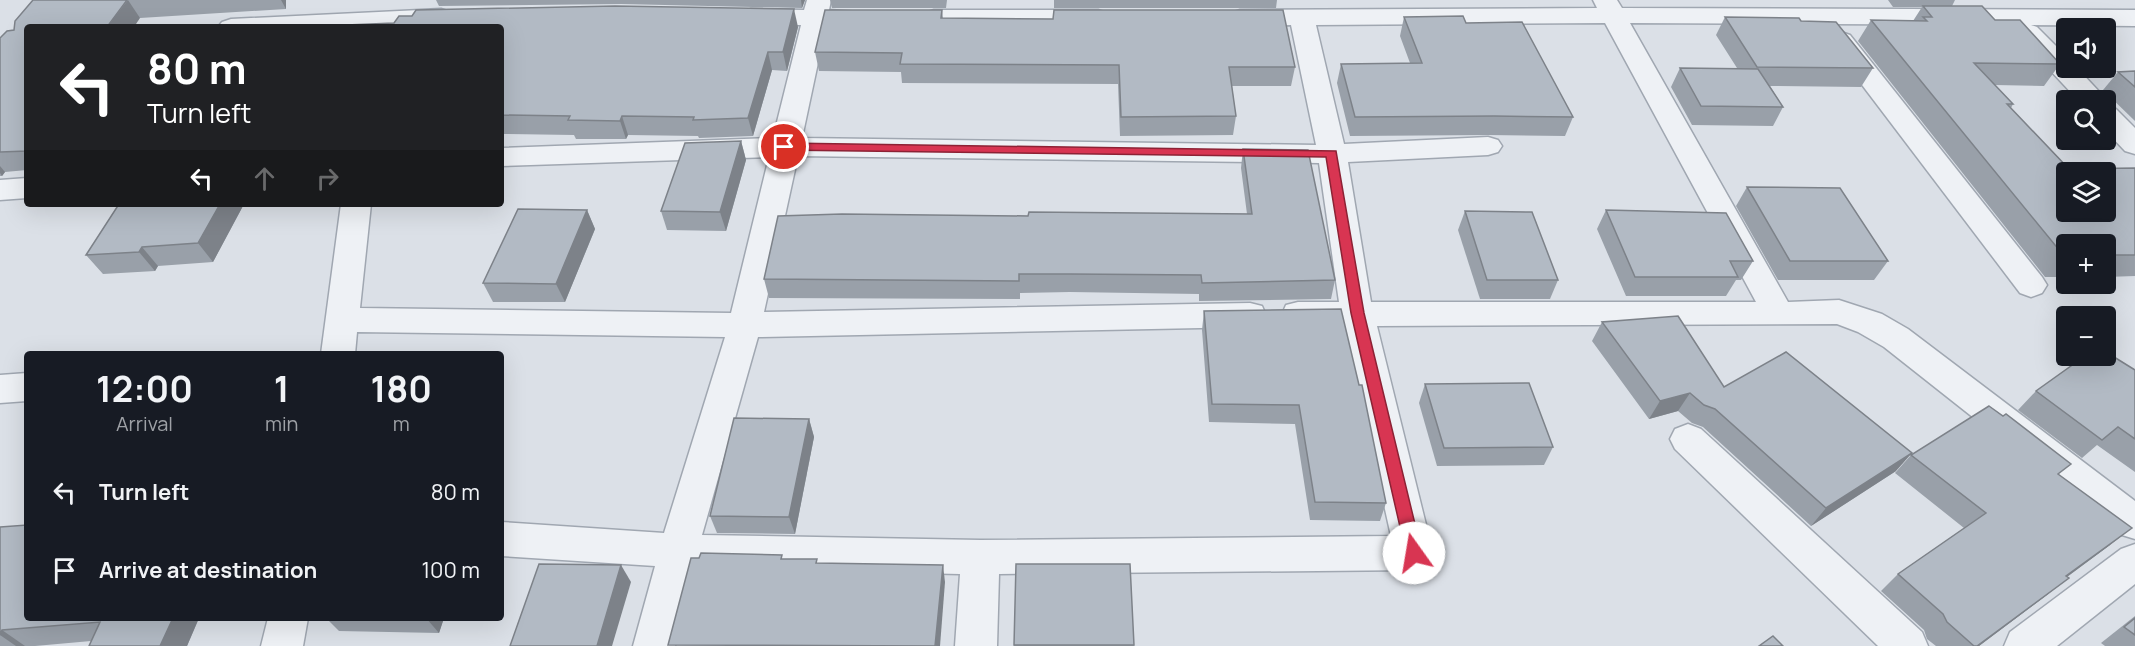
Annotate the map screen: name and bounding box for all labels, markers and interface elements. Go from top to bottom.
map controls [2056,18,2116,366]
button: sound [2056,18,2116,78]
text: 80 m [147,39,247,97]
icon: left [48,48,126,126]
button: search [2056,90,2116,150]
text: Turn left [147,94,251,131]
pin [758,121,809,172]
icon: arrive [767,130,800,163]
icon: left [185,162,218,195]
icon: ahead [248,162,281,195]
icon: right [311,162,344,195]
button: layers [2056,162,2116,222]
button: + [2056,234,2116,294]
button: − [2056,306,2116,366]
text: 12:00 [96,364,193,413]
text: 1 [274,364,290,413]
text: 180 [370,364,432,413]
text: Arrival [116,410,173,437]
text: min [265,410,298,437]
text: m [393,410,410,437]
icon: left [48,476,81,509]
text: Turn left [99,477,189,507]
text: 80 m [431,477,480,507]
position arrow [1382,521,1446,585]
icon: arrive [48,554,81,587]
text: Arrive at destination [99,555,317,585]
text: 100 m [422,555,480,585]

